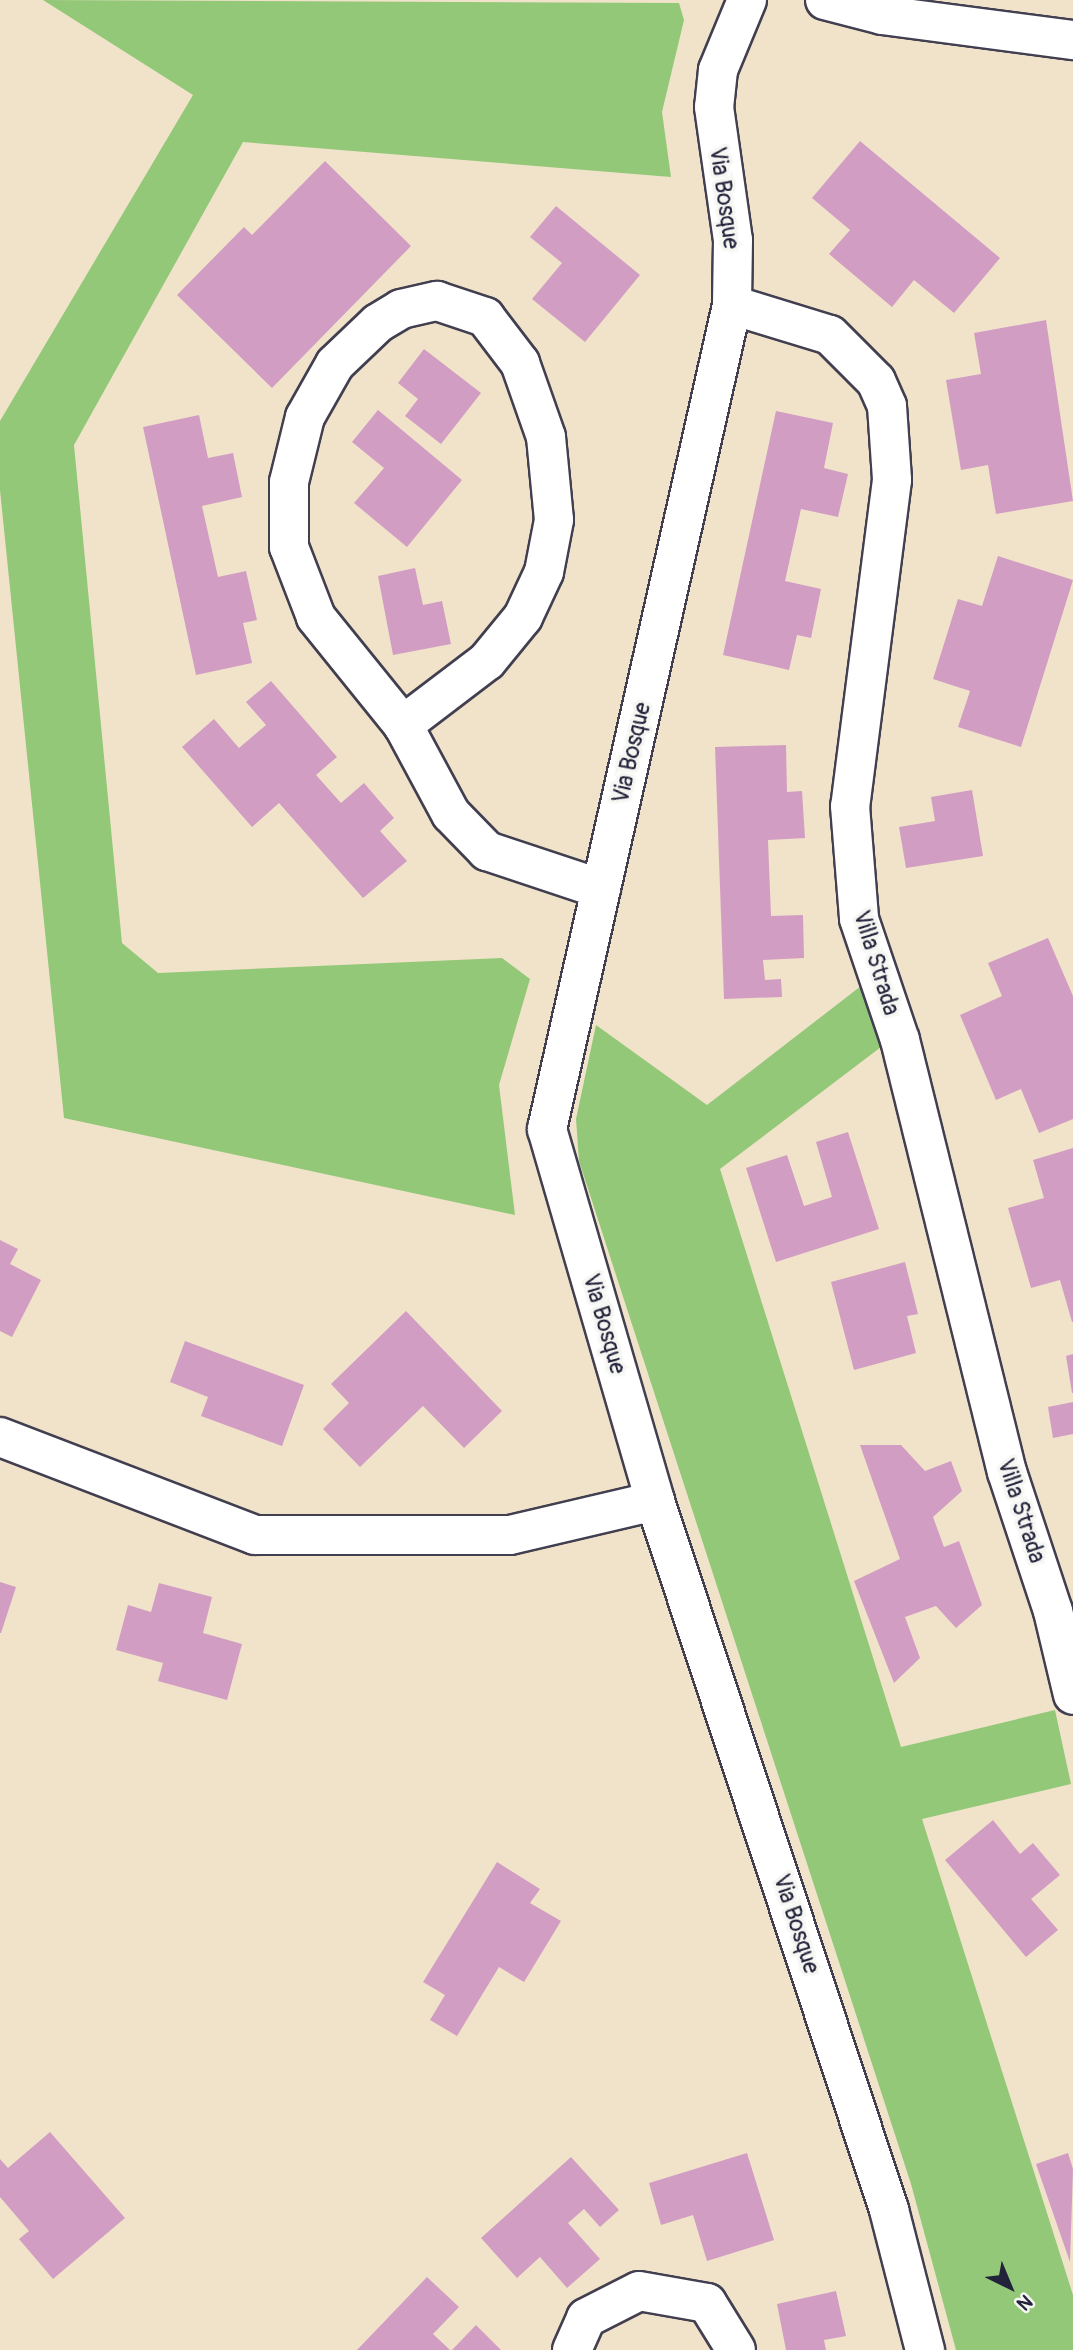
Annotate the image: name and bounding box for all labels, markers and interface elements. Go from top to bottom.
street label: Via Bosque [703,145,745,251]
street label: Via Bosque [607,700,657,806]
street label: Villa Strada [847,907,905,1019]
street label: Via Bosque [577,1271,631,1377]
street label: Villa Strada [991,1455,1051,1567]
street label: Via Bosque [767,1871,825,1977]
north arrow [975,2252,1045,2322]
text: N [1011,2289,1037,2316]

